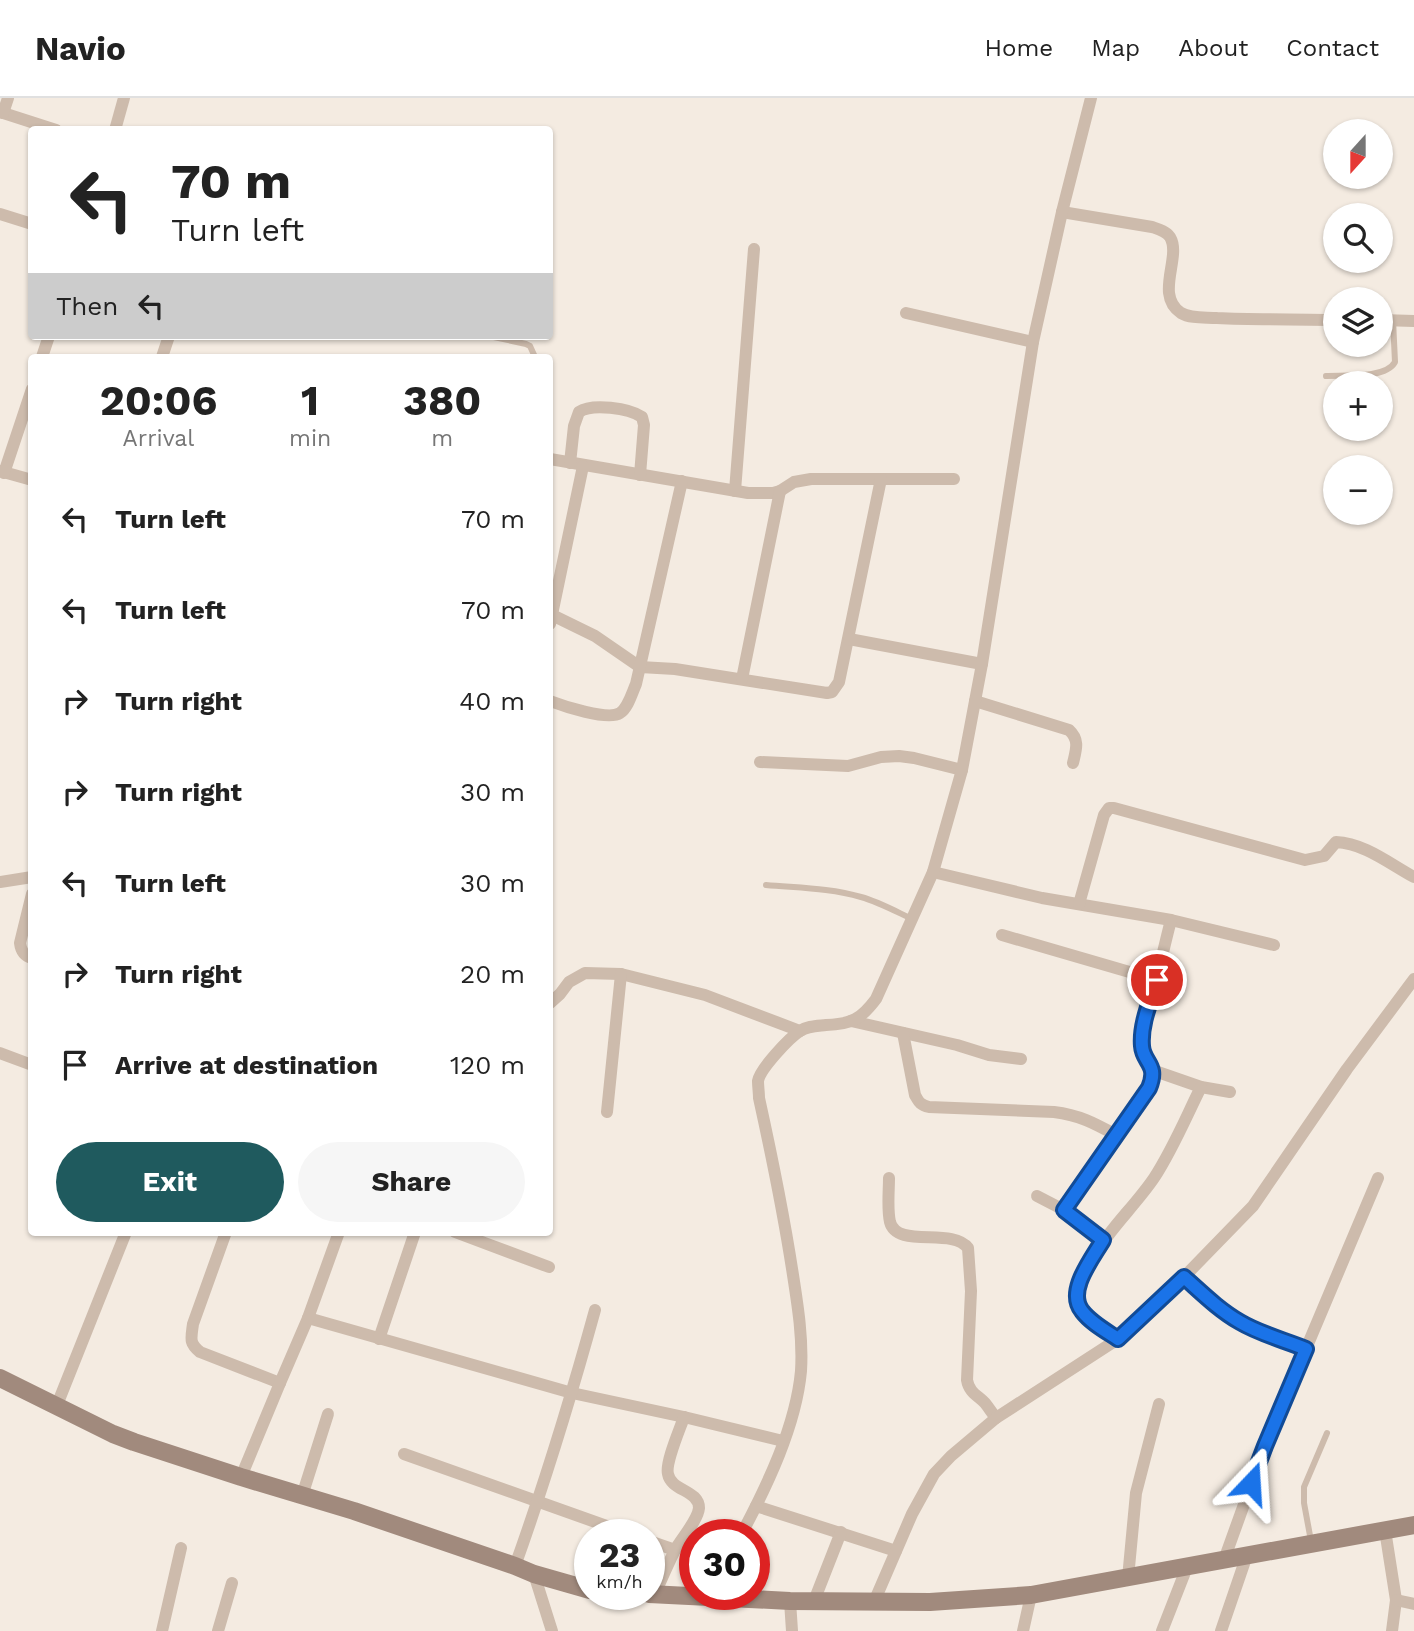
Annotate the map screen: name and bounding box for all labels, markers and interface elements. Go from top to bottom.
text: Navio [35,29,126,68]
text: Home [985,34,1053,62]
text: Map [1091,34,1140,62]
text: About [1178,34,1248,62]
text: Contact [1286,34,1379,62]
north arrow [1323,119,1393,189]
map controls [1323,119,1393,525]
text: 70 m [171,152,291,210]
icon: left [56,154,147,245]
button: search [1323,203,1393,273]
text: Turn left [171,211,304,249]
icon: left [132,287,170,325]
button: layers [1323,287,1393,357]
text: Then [56,291,118,321]
button: + [1323,371,1393,441]
text: 20:06 [100,376,217,425]
text: 1 [301,376,319,425]
text: 380 [403,376,481,425]
text: Arrival [123,425,194,452]
text: min [289,425,331,452]
text: m [431,425,453,452]
button: − [1323,455,1393,525]
icon: left [56,500,94,538]
text: Turn left [115,504,226,534]
text: 70 m [461,504,525,534]
icon: left [56,591,94,629]
text: Turn left [115,595,226,625]
text: 70 m [461,595,525,625]
icon: right [56,682,94,720]
text: Turn right [115,686,242,716]
text: 40 m [459,686,525,716]
icon: right [56,773,94,811]
text: Turn right [115,777,242,807]
text: 30 m [460,777,525,807]
icon: left [56,864,94,902]
text: Turn left [115,868,226,898]
text: 30 m [460,868,525,898]
pin [1127,950,1187,1010]
icon: right [56,955,94,993]
text: Turn right [115,959,242,989]
text: 20 m [460,959,525,989]
icon: arrive [1138,961,1176,999]
icon: arrive [56,1046,94,1084]
text: Arrive at destination [115,1050,378,1080]
text: 120 m [450,1050,525,1080]
button: Exit [56,1142,284,1222]
button: Share [298,1142,525,1222]
position arrow [1214,1446,1288,1520]
speed limit sign: 30 [679,1519,770,1610]
text: 23 [599,1534,640,1576]
text: km/h [596,1571,643,1592]

